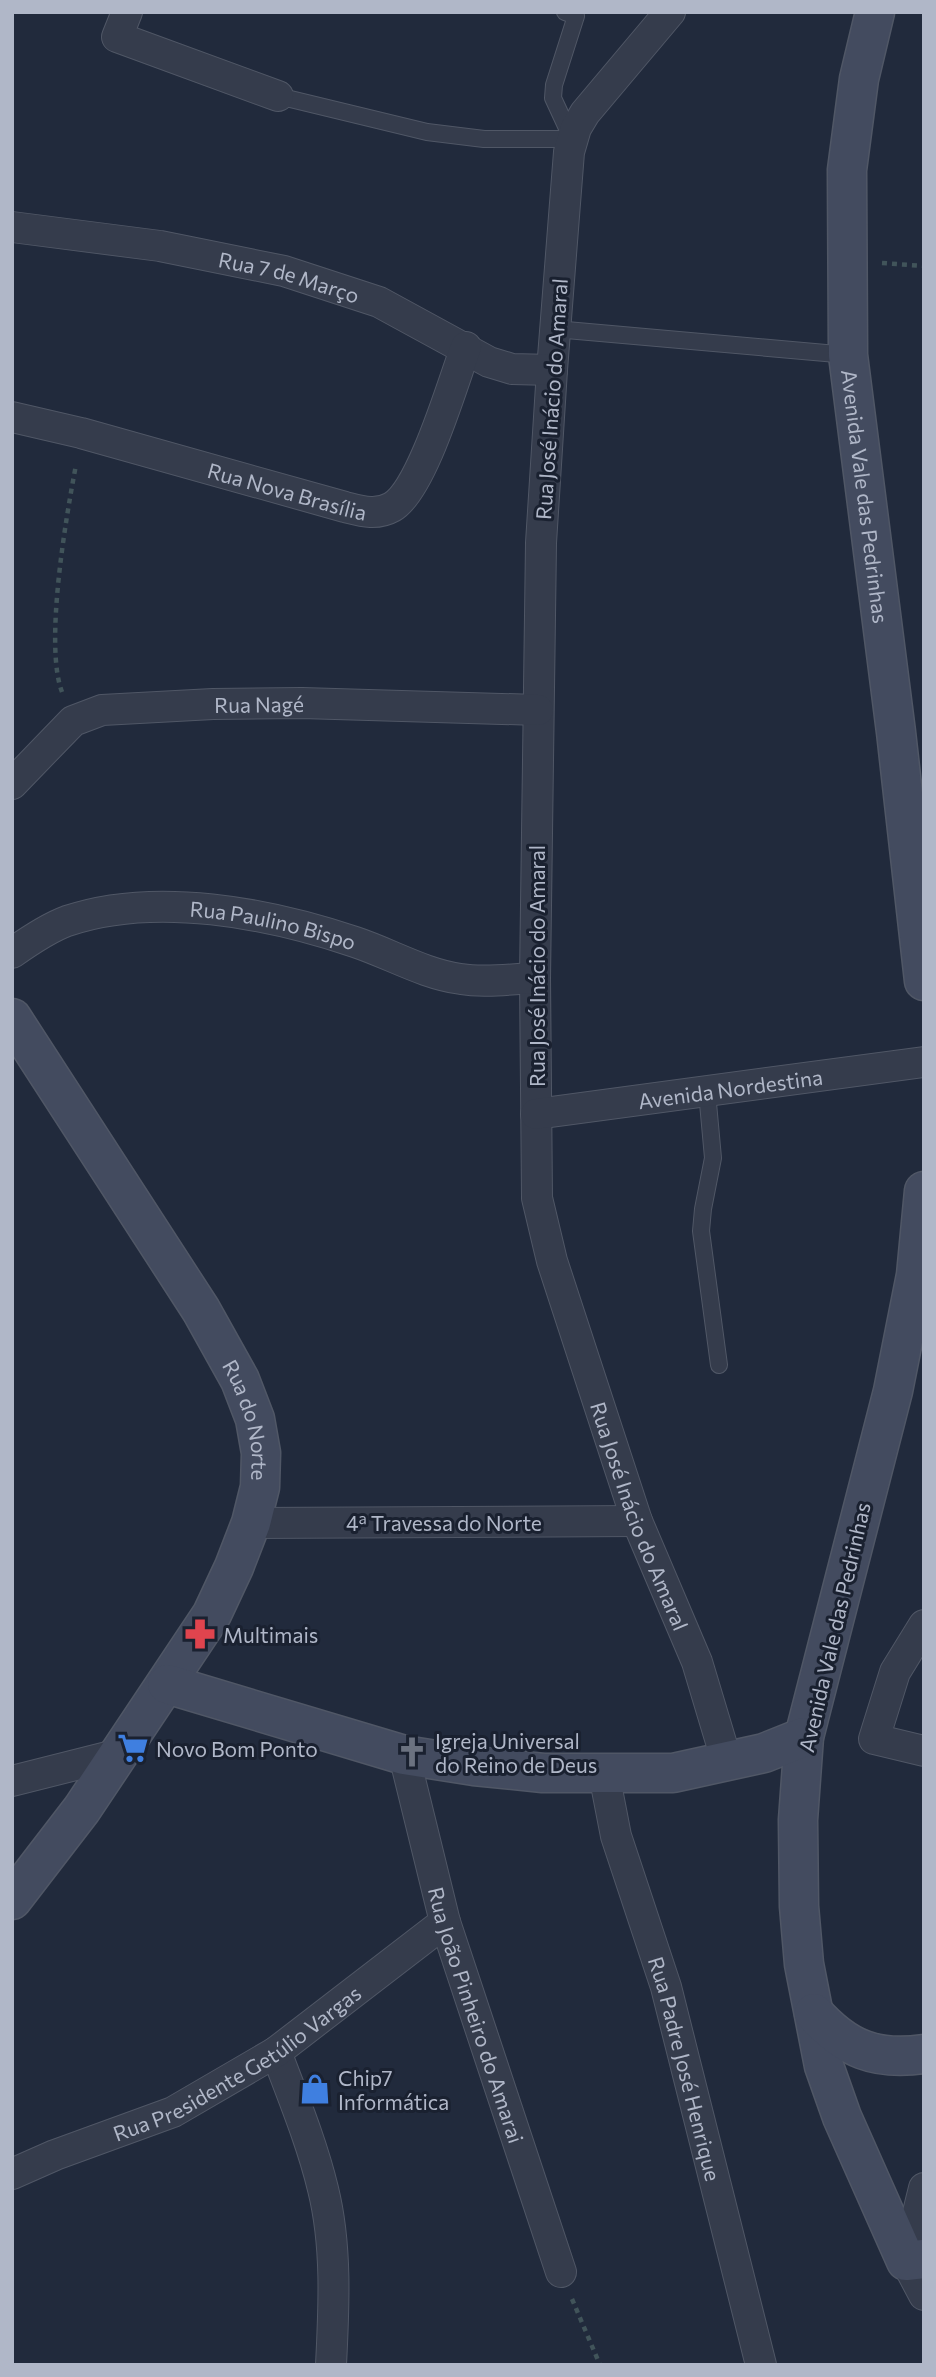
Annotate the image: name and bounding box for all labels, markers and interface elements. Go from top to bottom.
street label: Rua 7 de Março [217,246,363,307]
street label: Rua José Inácio do Amaral [530,277,572,521]
street label: Avenida Vale das Pedrinhas [837,368,895,625]
street label: Rua Nova Brasília [205,457,369,524]
street label: Rua Nagé [214,690,304,716]
street label: Rua José Inácio do Amaral [524,845,549,1087]
street label: Rua Paulino Bispo [189,895,359,954]
street label: Avenida Nordestina [636,1063,824,1113]
street label: Rua do Norte [218,1355,274,1481]
street label: Rua José Inácio do Amaral [586,1398,694,1634]
street label: Avenida Vale das Pedrinhas [793,1500,875,1754]
street label: 4ª Travessa do Norte [346,1510,542,1535]
pharmacy icon: Multimais [183,1617,217,1651]
place label: Multimais [223,1622,318,1647]
place label: Igreja Universal do Reino de Deus [435,1728,597,1777]
supermarket icon: Novo Bom Ponto [116,1731,150,1765]
church icon: Igreja Universal do Reino de Deus [395,1735,429,1769]
place label: Novo Bom Ponto [156,1736,318,1761]
street label: Rua João Pinheiro do Amarai [424,1884,530,2146]
street label: Rua Padre José Henrique [644,1953,727,2183]
street label: Rua Presidente Getúlio Vargas [109,1979,365,2145]
place label: Chip7 Informática [338,2065,449,2114]
shop icon: Chip7 Informática [298,2072,332,2106]

